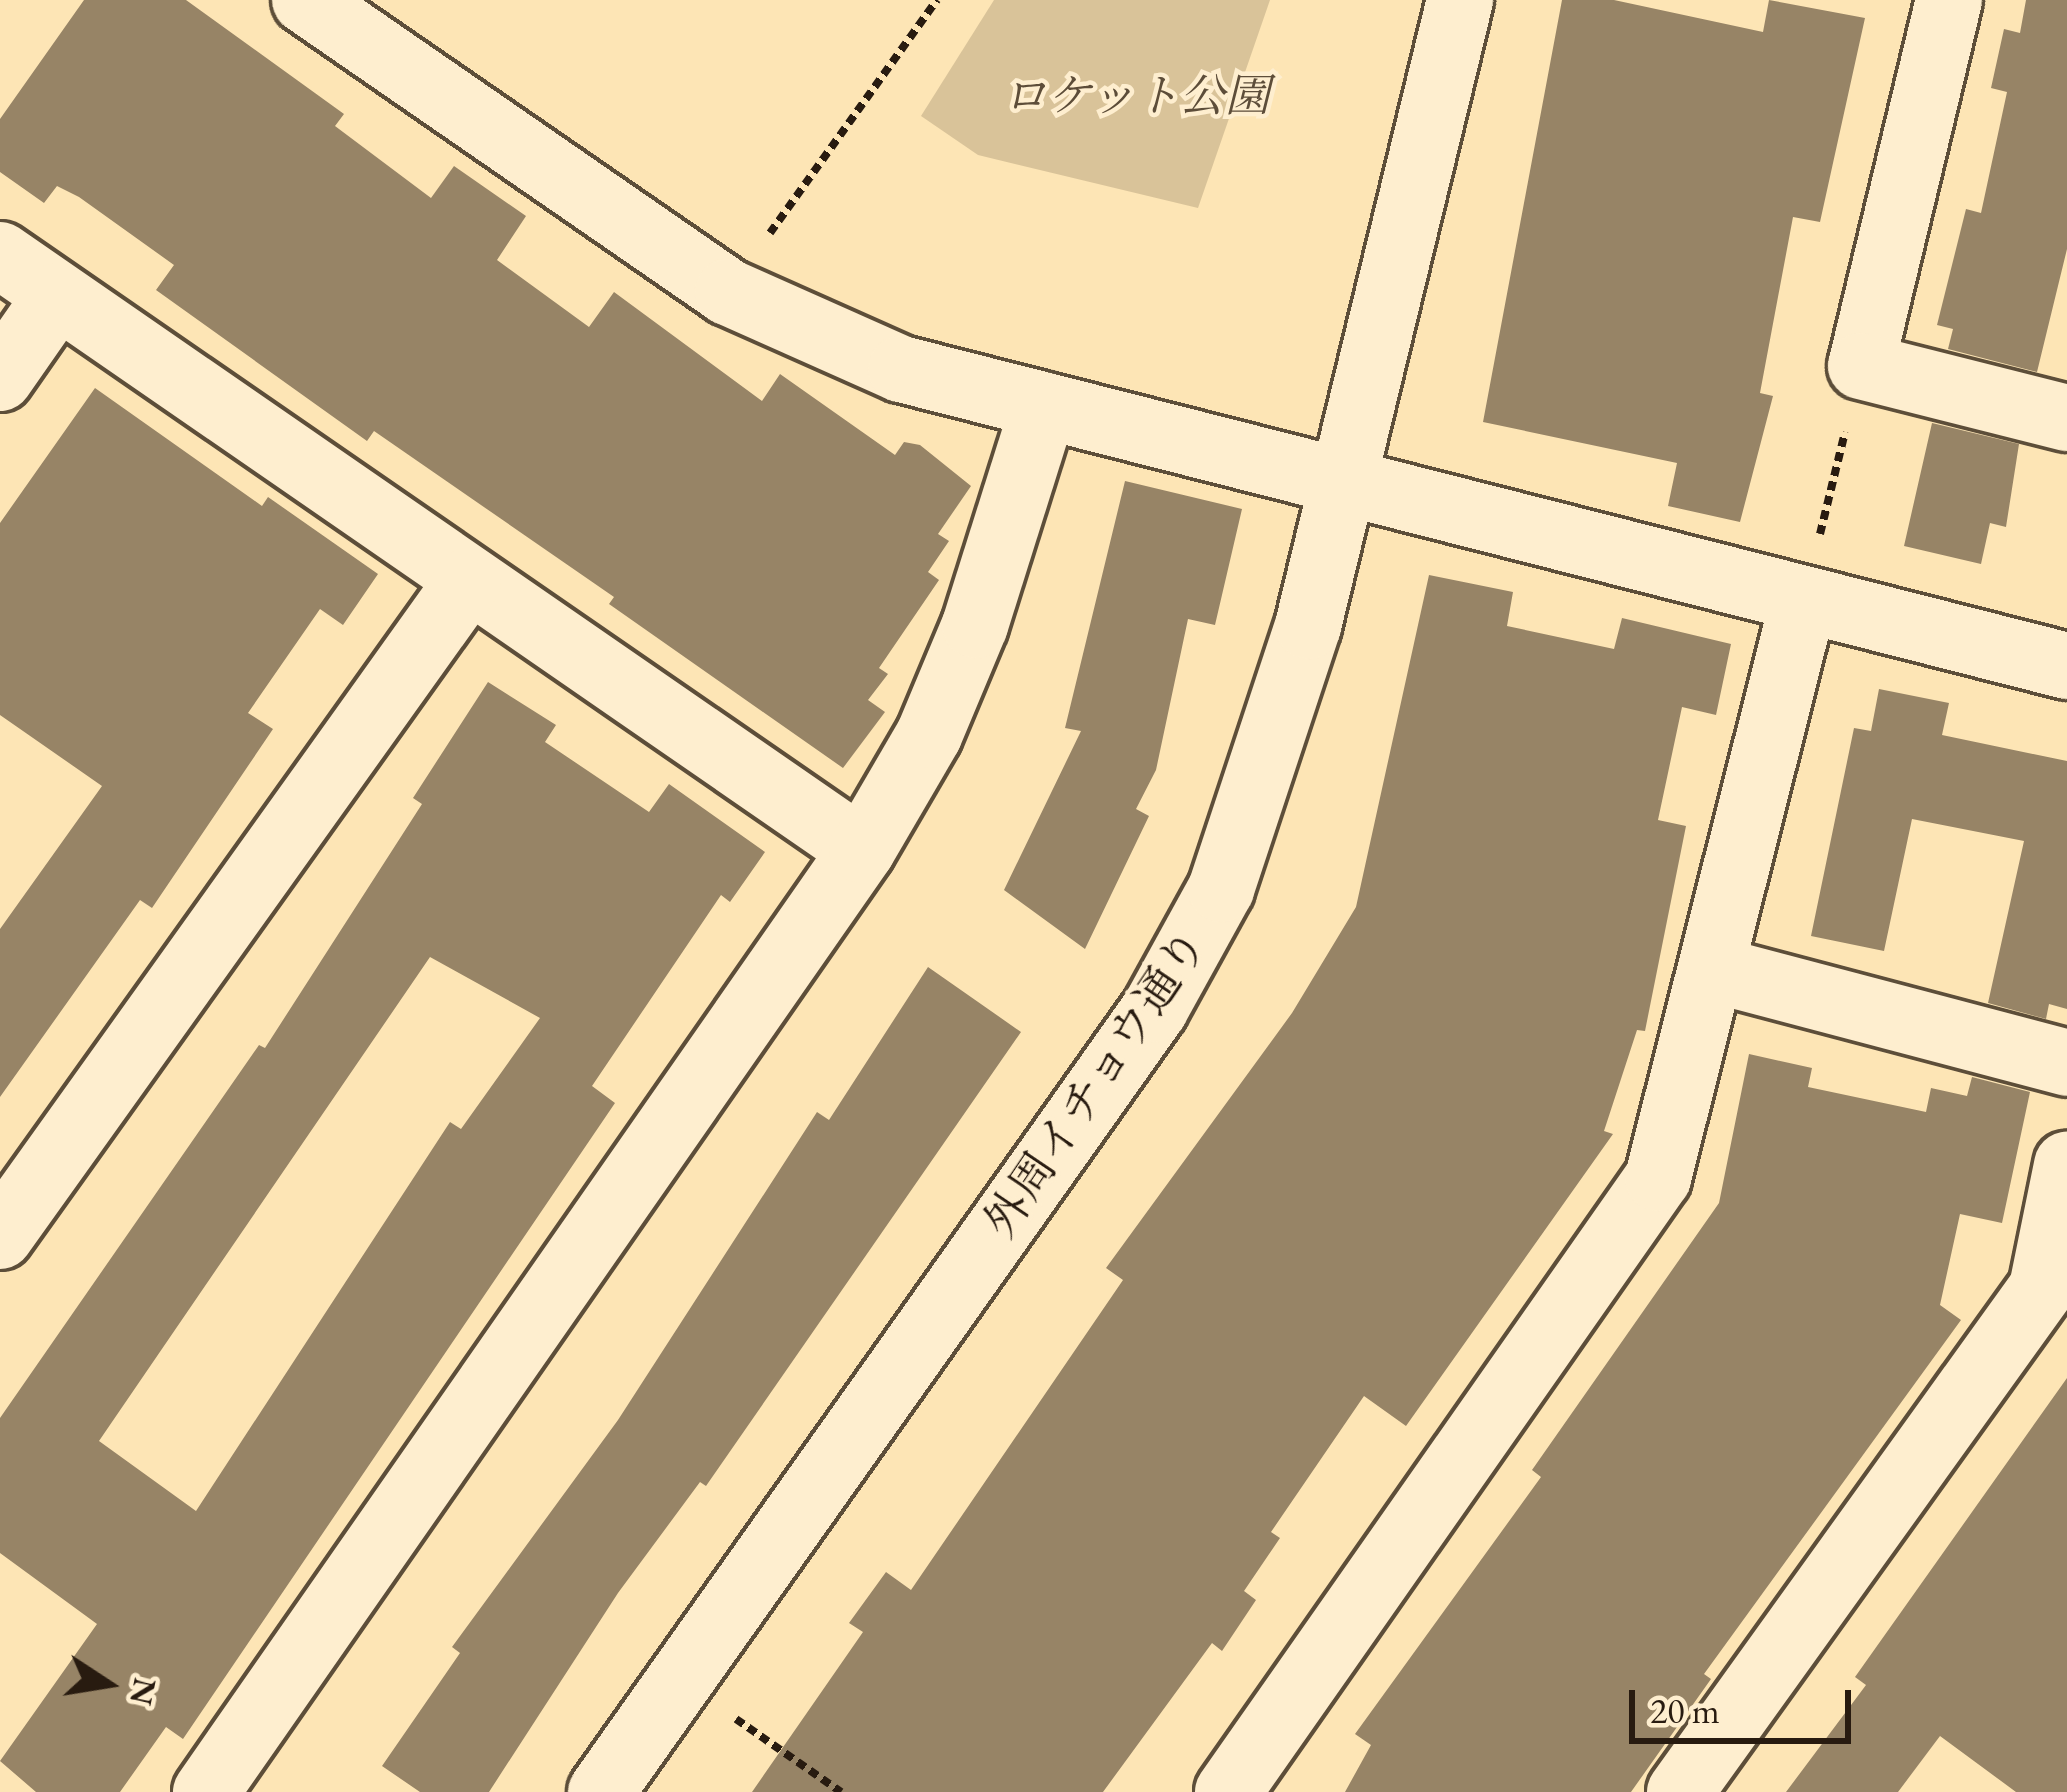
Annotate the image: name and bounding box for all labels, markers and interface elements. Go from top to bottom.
park label: ロケット公園 [1001,69,1271,123]
street label: 外周イチョウ通り [972,919,1218,1247]
north arrow [48,1624,168,1744]
scale bar [1635,1666,1857,1740]
text: N [120,1674,168,1709]
text: 20 m [1650,1687,1720,1734]

